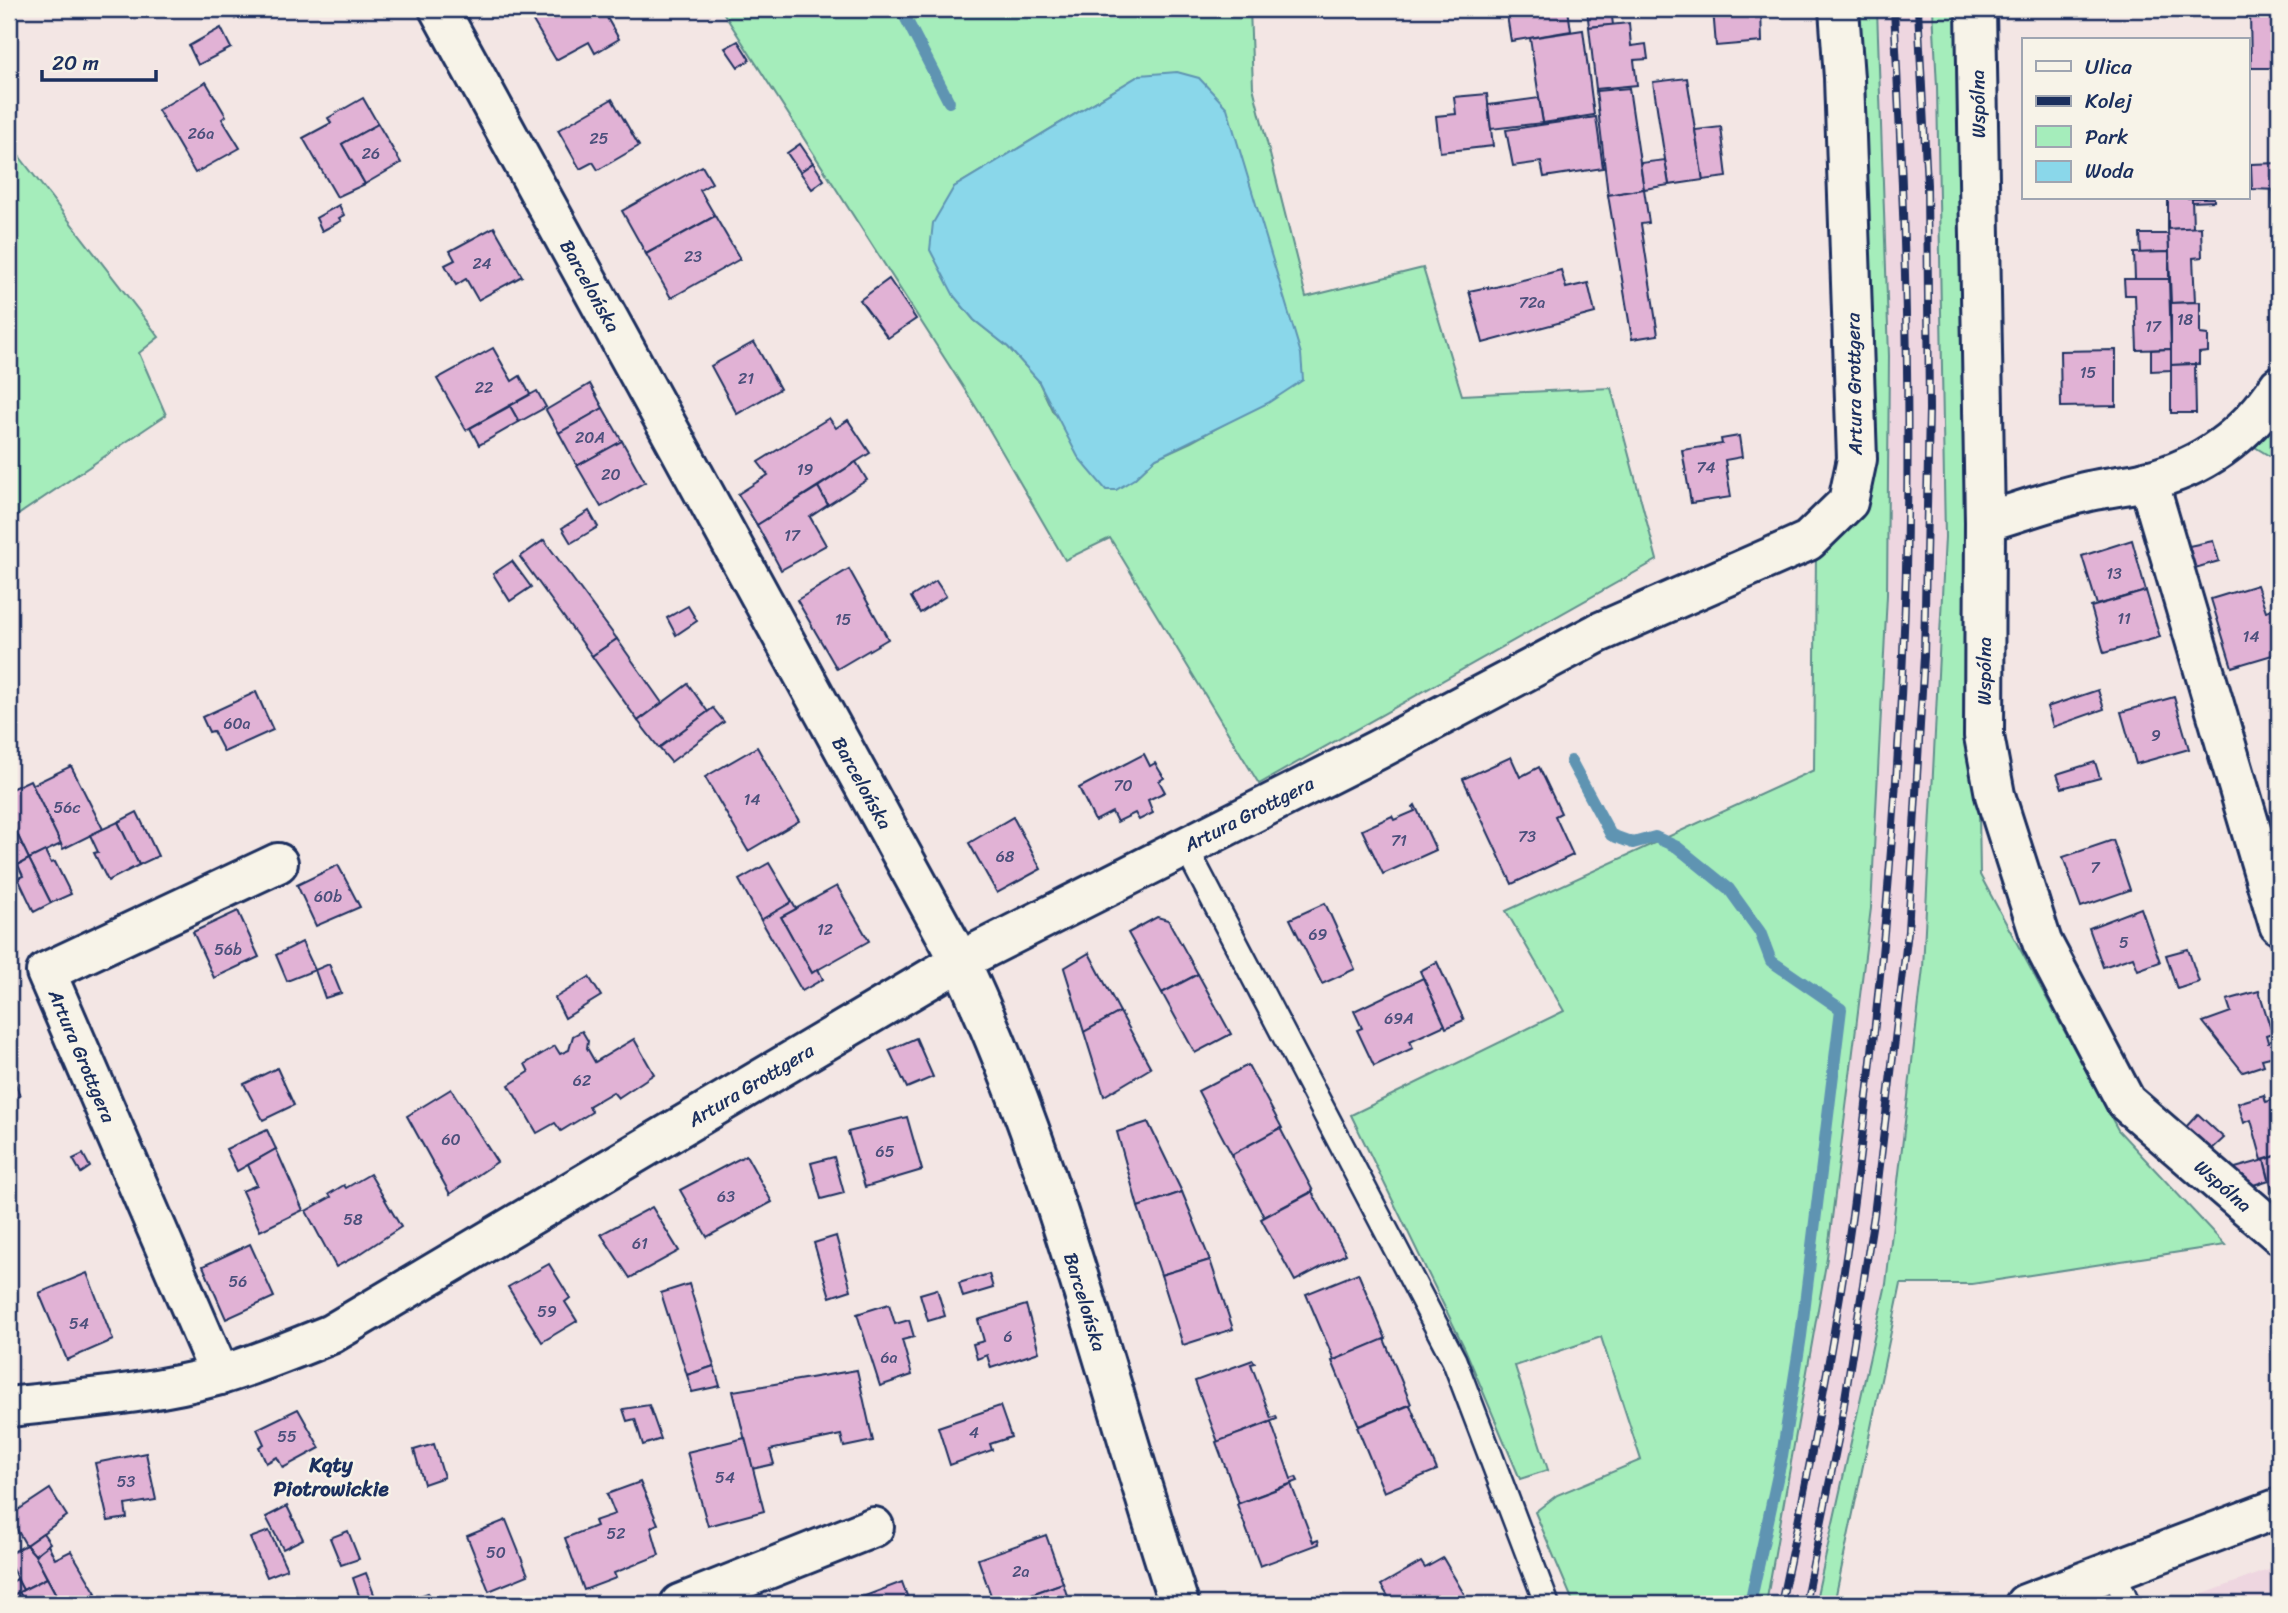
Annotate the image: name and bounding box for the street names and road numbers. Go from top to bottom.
street label: Wspólna [1961,69,1995,138]
street label: Barcelońska [551,233,629,339]
street label: Artura Grottgera [1836,312,1872,456]
street label: Wspólna [1968,636,2001,705]
street label: Barcelońska [823,730,901,836]
street label: Artura Grottgera [1177,767,1320,861]
street label: Artura Grottgera [39,983,125,1128]
street label: Artura Grottgera [681,1034,821,1136]
street label: Wspólna [2186,1151,2260,1221]
street label: Barcelońska [1054,1248,1116,1356]

